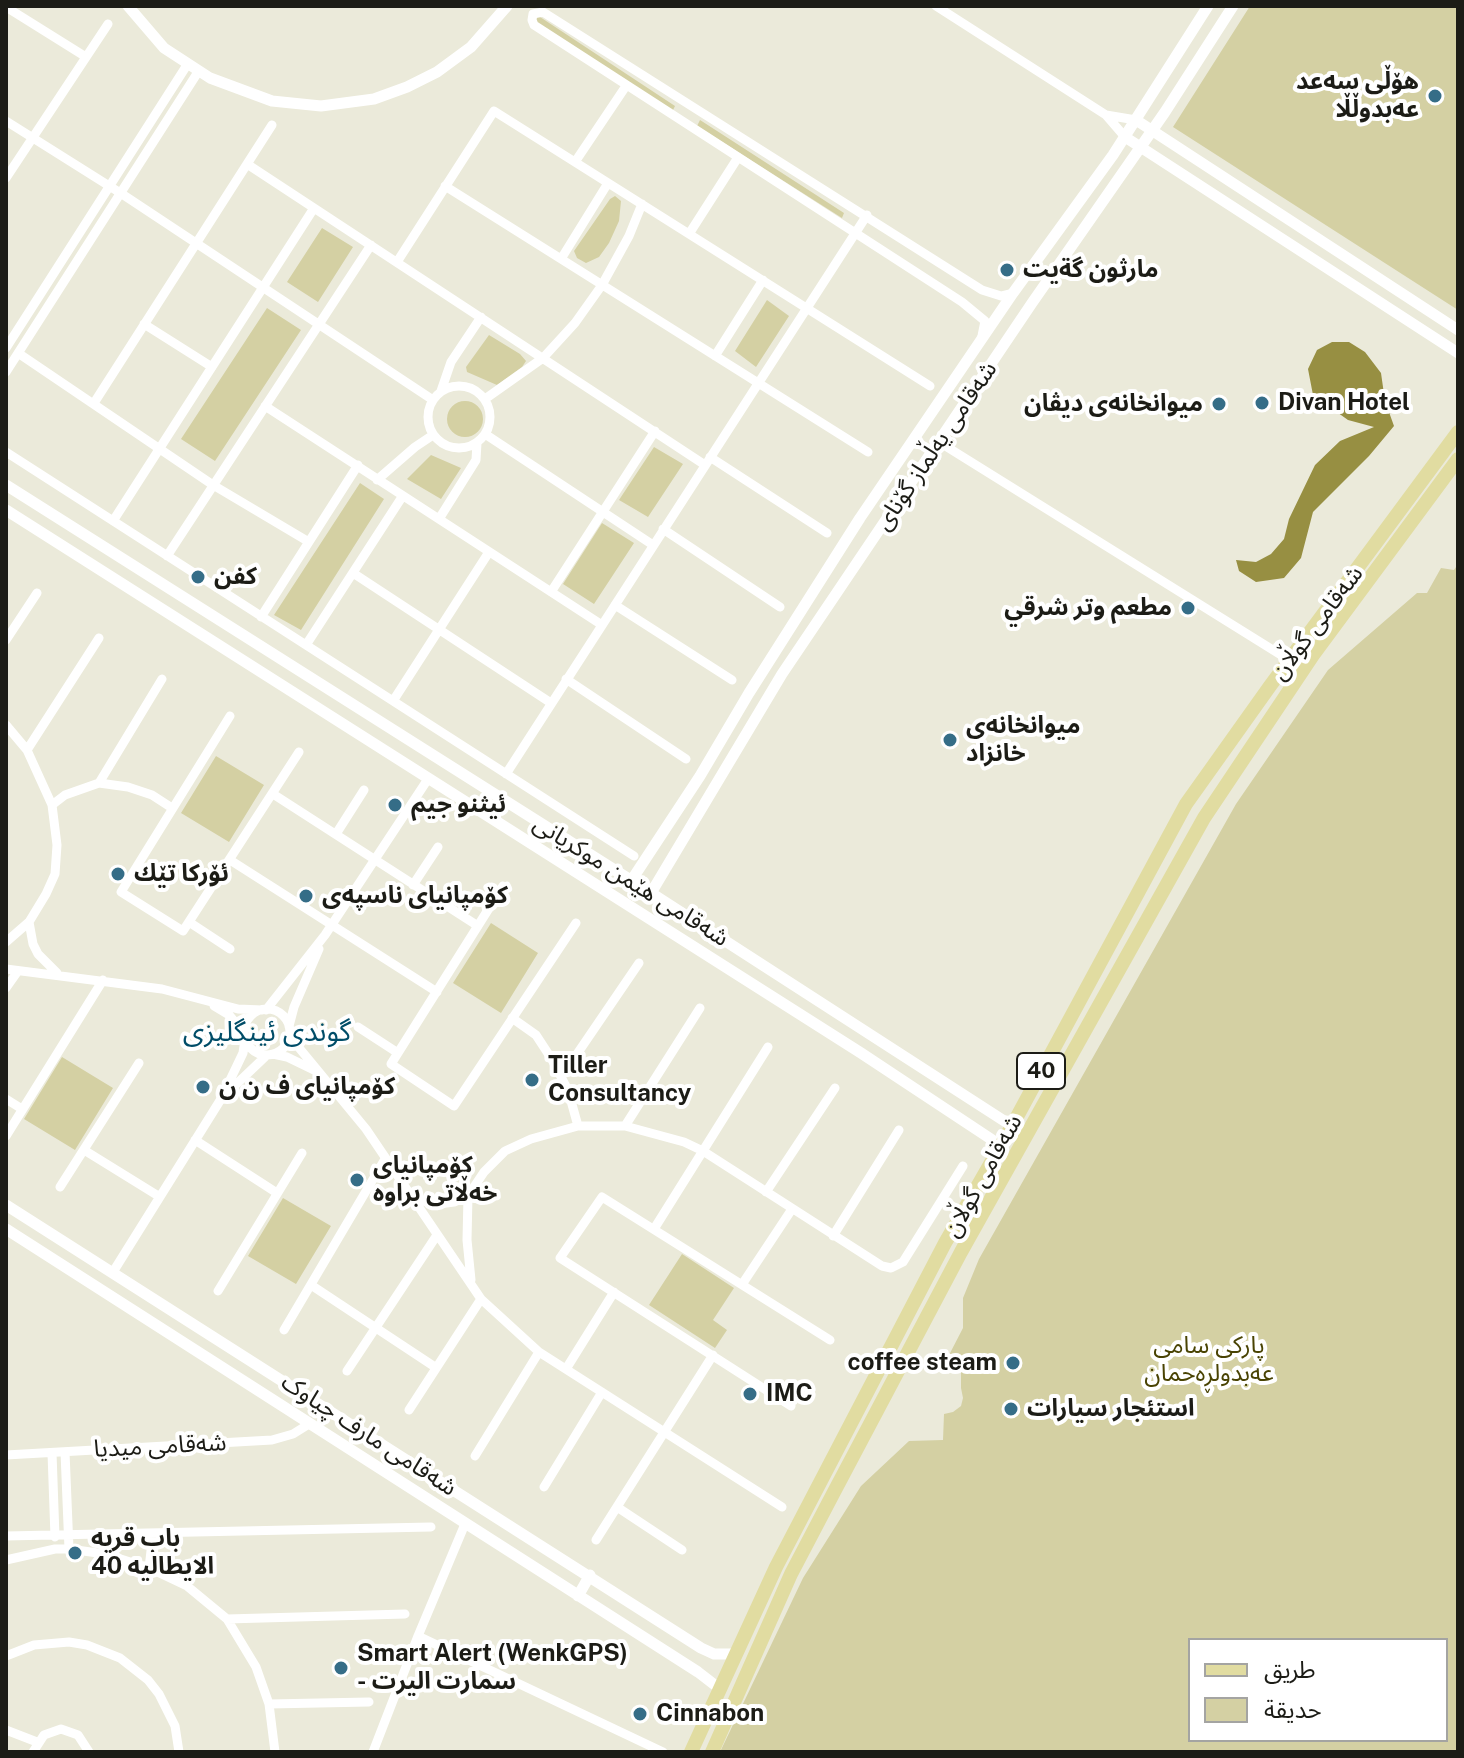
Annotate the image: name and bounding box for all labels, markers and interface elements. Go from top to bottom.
place label: ھۆڵی سەعد عەبدوڵڵا [1296,68,1419,124]
marker: ھۆڵی سەعد عەبدوڵڵا [1426,87,1444,105]
place label: مارثون گةيت [1023,256,1158,284]
marker: مارثون گةيت [998,261,1016,279]
street label: شەقامی یەڵماز گۆنای [869,356,1003,536]
place label: Divan Hotel [1278,389,1410,417]
place label: میوانخانەی دیڤان [1024,390,1203,418]
marker: Divan Hotel [1253,394,1271,412]
marker: میوانخانەی دیڤان [1210,395,1228,413]
street label: شەقامی گوڵان [1265,560,1369,686]
place label: كفن [214,563,257,591]
marker: كفن [189,568,207,586]
place label: مطعم وتر شرقي [1004,594,1172,622]
marker: مطعم وتر شرقي [1179,599,1197,617]
place label: میوانخانەی خانزاد [966,712,1081,768]
marker: میوانخانەی خانزاد [941,731,959,749]
place label: ئيثنو جيم [411,791,506,819]
marker: ئيثنو جيم [386,796,404,814]
street label: شەقامی هێمن موکریانی [528,809,734,953]
place label: ئۆركا تێك [134,860,229,888]
marker: ئۆركا تێك [109,865,127,883]
place label: کۆمپانیای ناسپەی [322,882,508,910]
marker: کۆمپانیای ناسپەی [297,887,315,905]
district label: گوندی ئینگلیزی [183,1015,351,1049]
place label: Tiller Consultancy [548,1052,691,1108]
road number: 40 [1017,1053,1065,1089]
marker: Tiller Consultancy [523,1071,541,1089]
place label: كۆمپانیای ف ن ن [219,1073,395,1101]
marker: كۆمپانیای ف ن ن [194,1078,212,1096]
street label: شەقامی گوڵان [937,1110,1029,1242]
place label: کۆمپانیای خەڵاتی براوە [373,1152,497,1208]
marker: کۆمپانیای خەڵاتی براوە [348,1171,366,1189]
park label: پارکی سامی عەبدولڕەحمان [1144,1332,1274,1388]
place label: coffee steam [848,1349,997,1377]
marker: coffee steam [1004,1354,1022,1372]
street label: شەقامی مارف چیاوک [276,1368,462,1502]
place label: IMC [766,1380,813,1408]
marker: IMC [741,1385,759,1403]
place label: استئجار سيارات [1027,1395,1195,1423]
marker: استئجار سيارات [1002,1400,1020,1418]
street label: شەقامی میدیا [93,1428,227,1464]
place label: باب قريه الايطاليه 40 [91,1525,214,1581]
marker: باب قريه الايطاليه 40 [66,1544,84,1562]
legend [1188,1638,1448,1742]
place label: Smart Alert (WenkGPS) - سمارت اليرت [357,1640,628,1696]
text: طريق [1264,1655,1316,1683]
marker: Smart Alert (WenkGPS) - سمارت اليرت [332,1659,350,1677]
text: حديقة [1264,1695,1322,1723]
place label: Cinnabon [656,1700,764,1728]
marker: Cinnabon [631,1705,649,1723]

